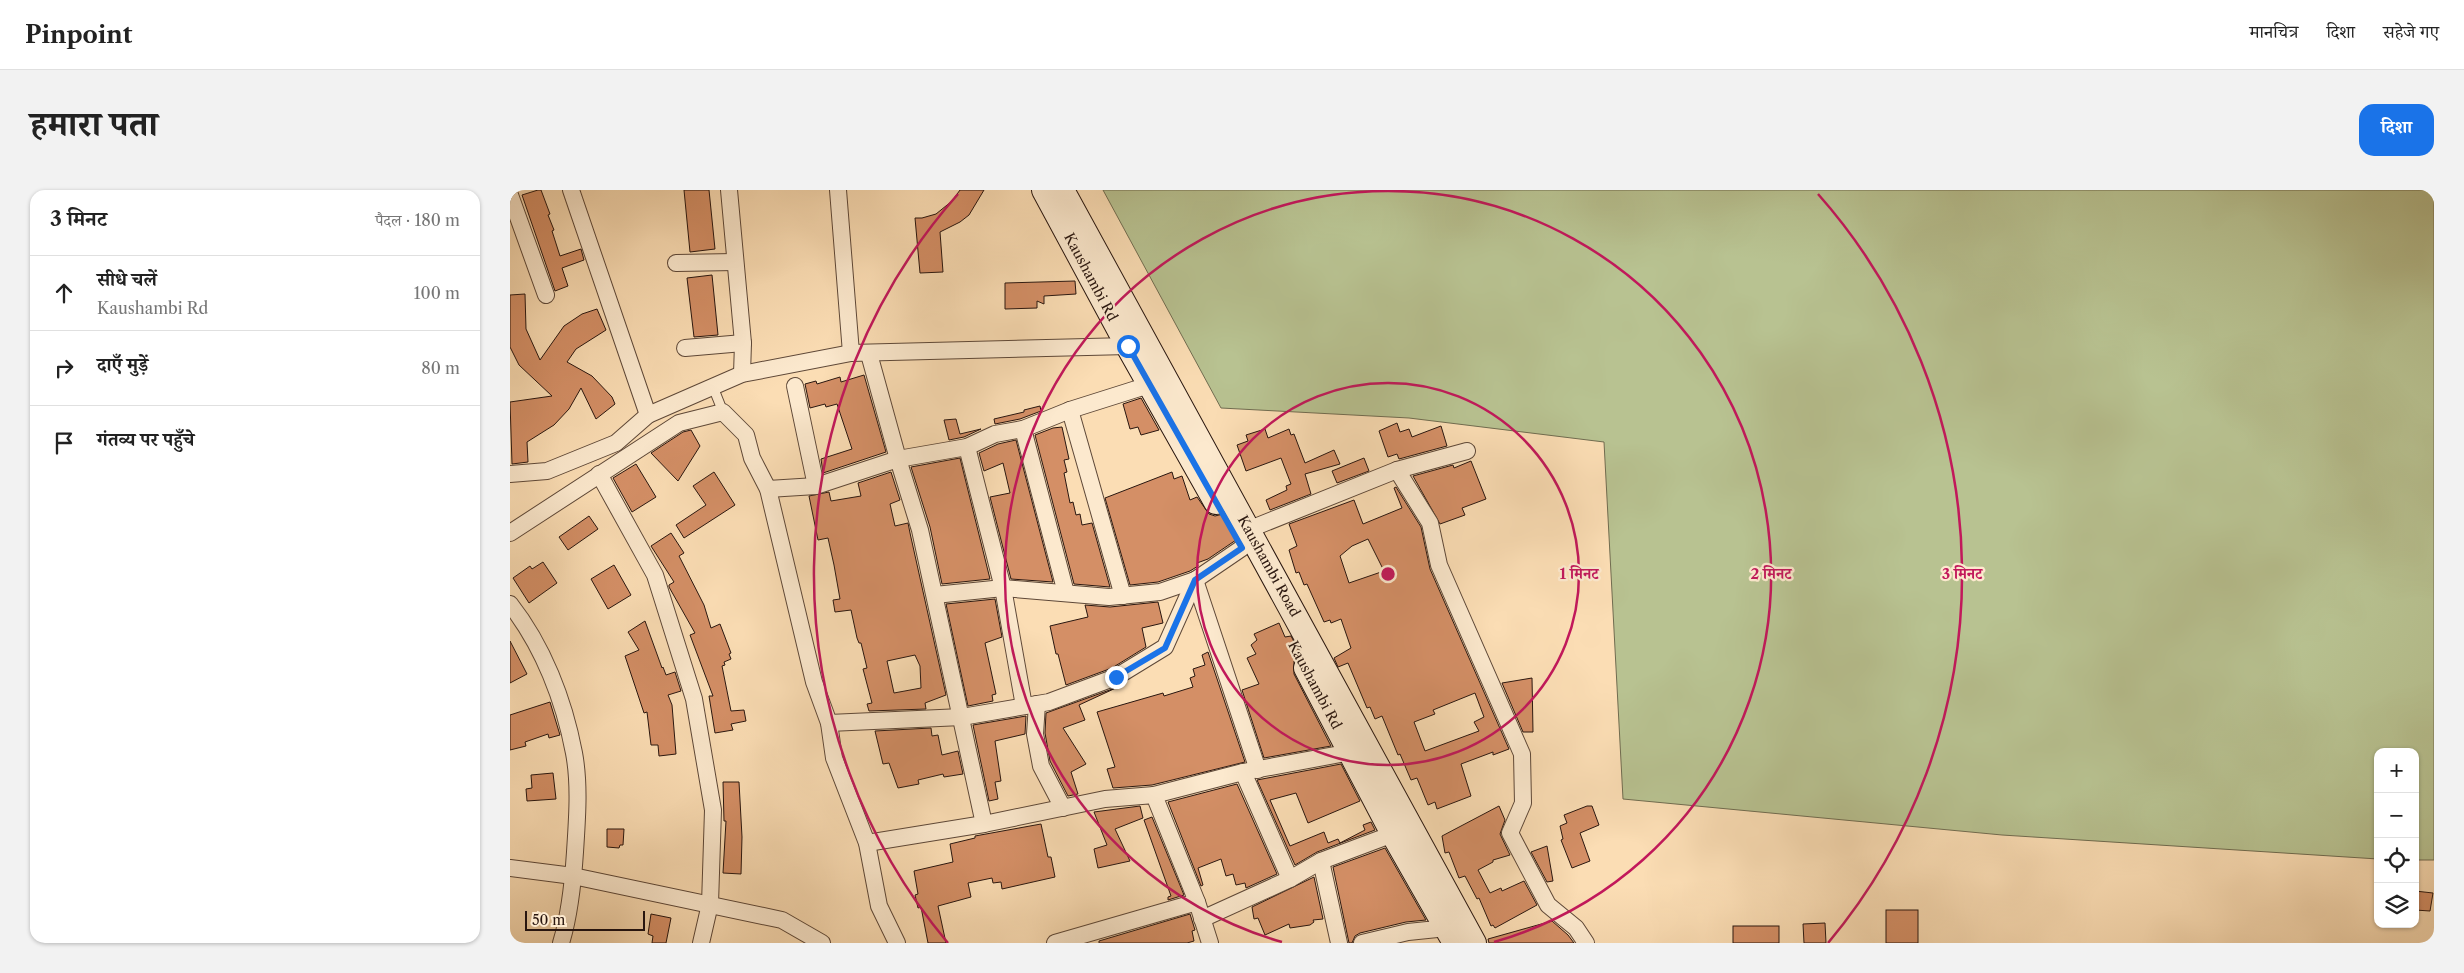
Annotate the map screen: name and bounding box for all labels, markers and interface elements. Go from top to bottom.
text: Pinpoint [25,20,132,49]
text: मानचित्र [2250,21,2298,43]
text: दिशा [2326,21,2355,43]
text: सहेजे गए [2383,21,2439,43]
text: हमारा पता [30,102,158,145]
button: दिशा [2359,104,2434,156]
text: 3 मिनट [50,206,107,231]
text: पैदल · 180 m [375,210,460,230]
street label: Kaushambi Rd [1060,230,1122,325]
text: सीधे चलें [97,268,157,291]
icon: ahead [50,279,78,307]
text: 100 m [414,283,460,303]
text: Kaushambi Rd [97,298,208,318]
route start [1117,335,1140,358]
text: दाएँ मुड़ें [97,353,148,376]
icon: right [50,354,78,382]
text: 80 m [421,358,460,378]
text: गंतव्य पर पहुँचे [97,428,194,451]
icon: arrive [50,429,78,457]
street label: Kaushambi Road [1234,512,1305,620]
text: 1 मिनट [1560,564,1600,583]
text: 2 मिनट [1750,564,1793,583]
text: 3 मिनट [1942,564,1984,583]
centre of rings [1379,565,1397,583]
street label: Kaushambi Rd [1284,638,1346,733]
route end [1105,666,1128,689]
map controls [2374,748,2419,928]
button: + [2374,748,2419,793]
button: − [2374,793,2419,838]
button: locate [2374,838,2419,883]
button: layers [2374,883,2419,928]
scale bar [525,908,645,931]
text: 50 m [532,911,565,929]

